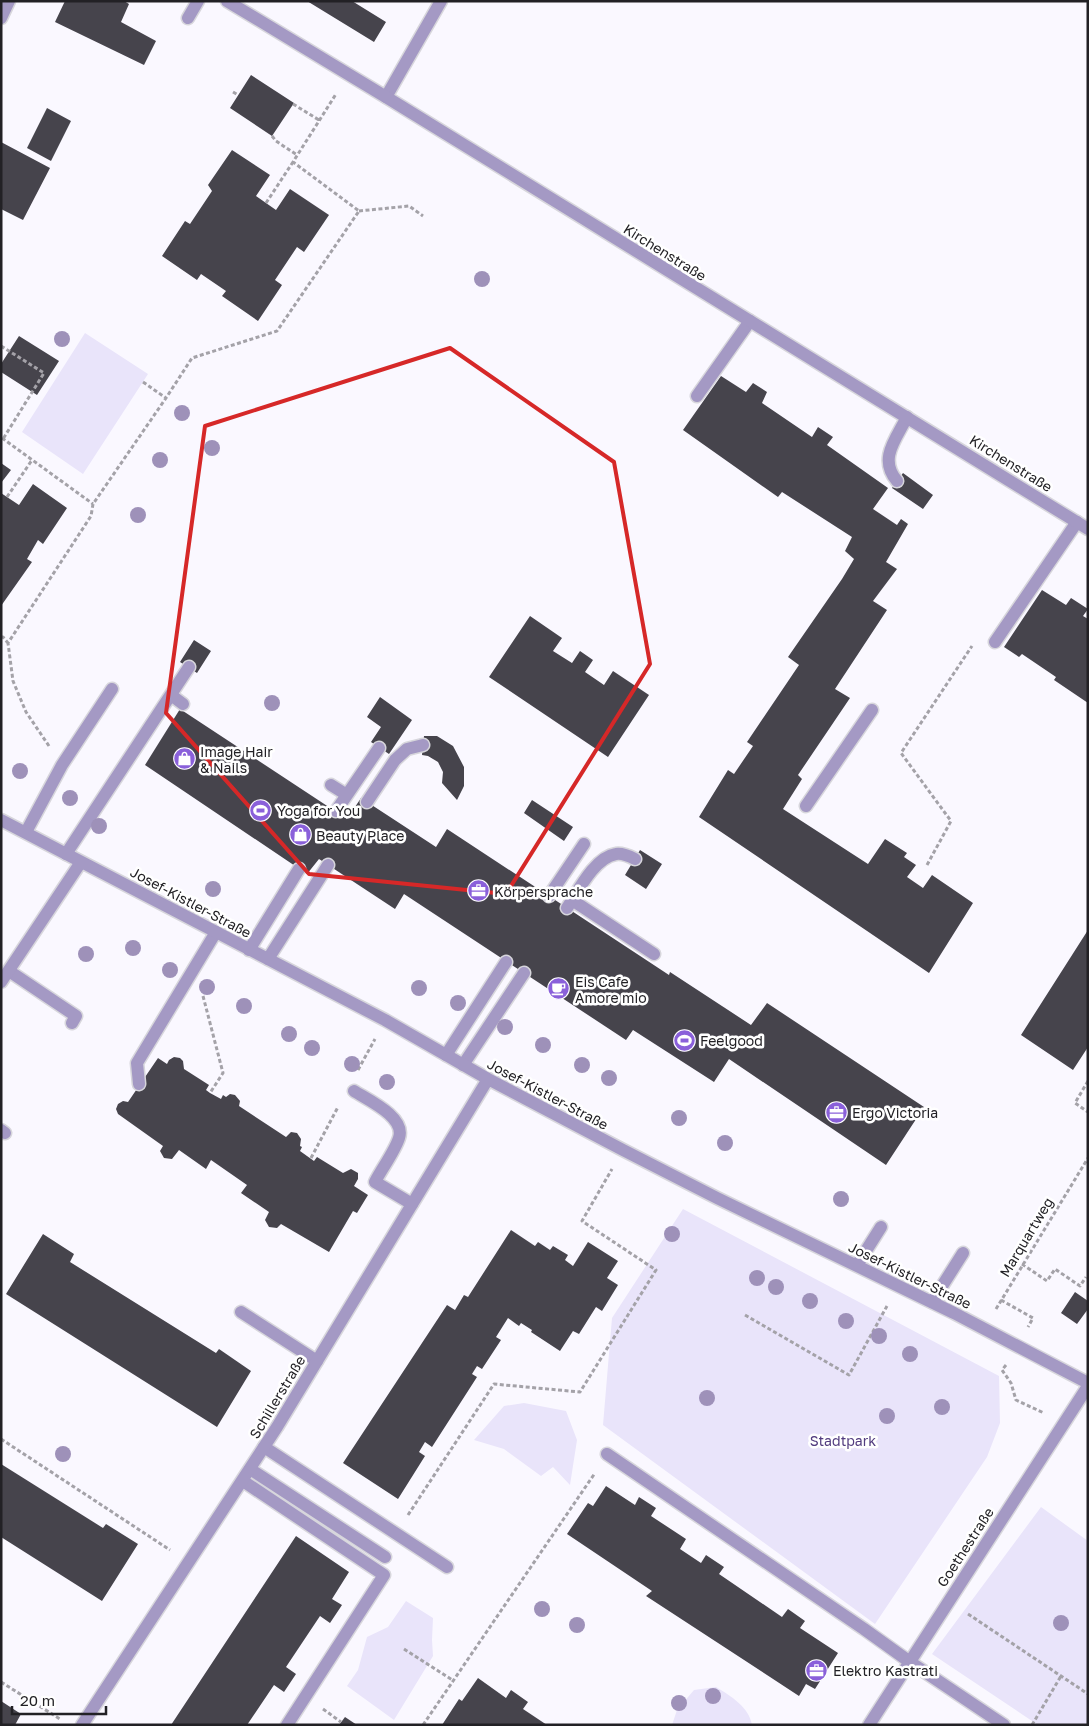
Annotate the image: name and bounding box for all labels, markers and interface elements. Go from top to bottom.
street label: Kirchenstraße [621,220,709,284]
street label: Kirchenstraße [967,431,1055,495]
place label: Image Hair & Nails [200,743,273,776]
shop icon: Image Hair & Nails [172,747,196,771]
sports icon: Yoga for You [249,798,273,822]
place label: Yoga for You [277,802,360,819]
shop icon: Beauty Place [288,823,312,847]
place label: Beauty Place [316,827,404,844]
street label: Josef-Kistler-Straße [128,863,254,941]
office icon: Körpersprache [466,879,490,903]
place label: Körpersprache [494,883,593,900]
place label: Eis Cafe Amore mio [575,973,647,1006]
cafe icon: Eis Cafe Amore mio [547,977,571,1001]
sports icon: Feelgood [672,1028,696,1052]
place label: Feelgood [700,1032,763,1049]
street label: Josef-Kistler-Straße [485,1055,611,1133]
office icon: Ergo Victoria [824,1100,848,1124]
place label: Ergo Victoria [852,1104,938,1121]
street label: Marquartweg [996,1194,1056,1280]
street label: Josef-Kistler-Straße [846,1238,974,1312]
street label: Schillerstraße [246,1352,308,1442]
park label: Stadtpark [810,1432,876,1449]
street label: Goethestraße [933,1504,997,1590]
office icon: Elektro Kastrati [805,1658,829,1682]
place label: Elektro Kastrati [833,1662,938,1679]
scale bar [12,1684,106,1716]
text: 20 m [20,1691,55,1709]

